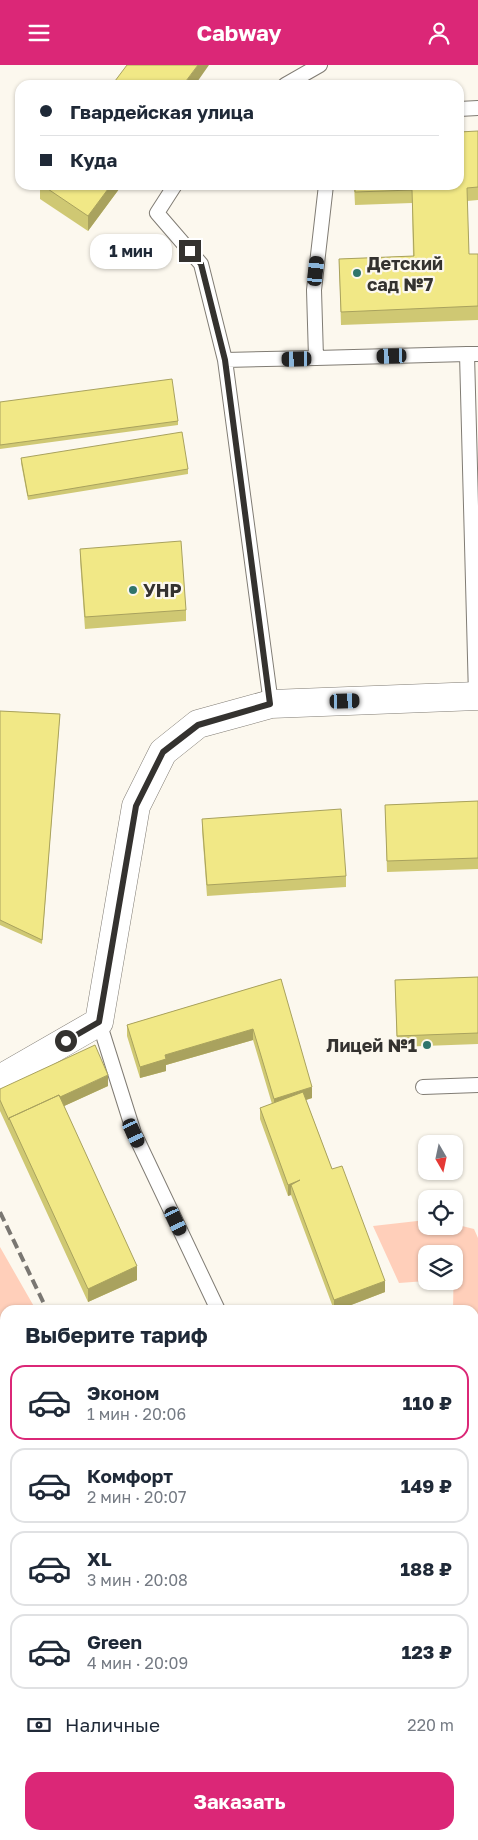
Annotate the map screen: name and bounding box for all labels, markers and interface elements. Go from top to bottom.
icon: menu [25,19,53,47]
text: Cabway [196,19,282,46]
icon: person [425,19,453,47]
text: Гвардейская улица [70,100,254,123]
text: Куда [70,148,117,171]
callout: 1 мин [90,233,172,269]
route end [179,240,201,262]
text: 1 мин [109,241,153,261]
place label: Детский сад №7 [367,252,443,295]
car [306,255,325,287]
marker: Детский сад №7 [351,267,363,279]
car [376,348,407,364]
car [281,351,312,367]
place label: УНР [143,579,182,601]
marker: УНР [127,584,139,596]
car [329,693,360,709]
route start [55,1030,77,1052]
place label: Лицей №1 [326,1034,417,1056]
marker: Лицей №1 [421,1039,433,1051]
car [120,1116,147,1150]
north arrow [418,1135,462,1180]
map controls [418,1135,463,1290]
button: locate [418,1190,463,1235]
car [162,1204,189,1238]
button: layers [418,1245,463,1290]
text: Выберите тариф [25,1321,208,1348]
icon: car [27,1380,72,1425]
text: Эконом [87,1381,159,1404]
text: 110 ₽ [403,1391,452,1414]
text: 1 мин · 20:06 [87,1404,186,1424]
icon: car [27,1463,72,1508]
text: Комфорт [87,1464,173,1487]
text: 149 ₽ [401,1474,452,1497]
text: 2 мин · 20:07 [87,1487,187,1507]
icon: car [27,1546,72,1591]
text: XL [87,1547,112,1570]
text: 188 ₽ [400,1557,452,1580]
text: 3 мин · 20:08 [87,1570,188,1590]
icon: car [27,1629,72,1674]
text: Green [87,1630,142,1653]
text: 123 ₽ [401,1640,452,1663]
text: 4 мин · 20:09 [87,1653,188,1673]
icon: cash [25,1711,53,1739]
text: Наличные [65,1713,160,1736]
text: 220 m [407,1715,454,1735]
button: Заказать [25,1772,454,1830]

